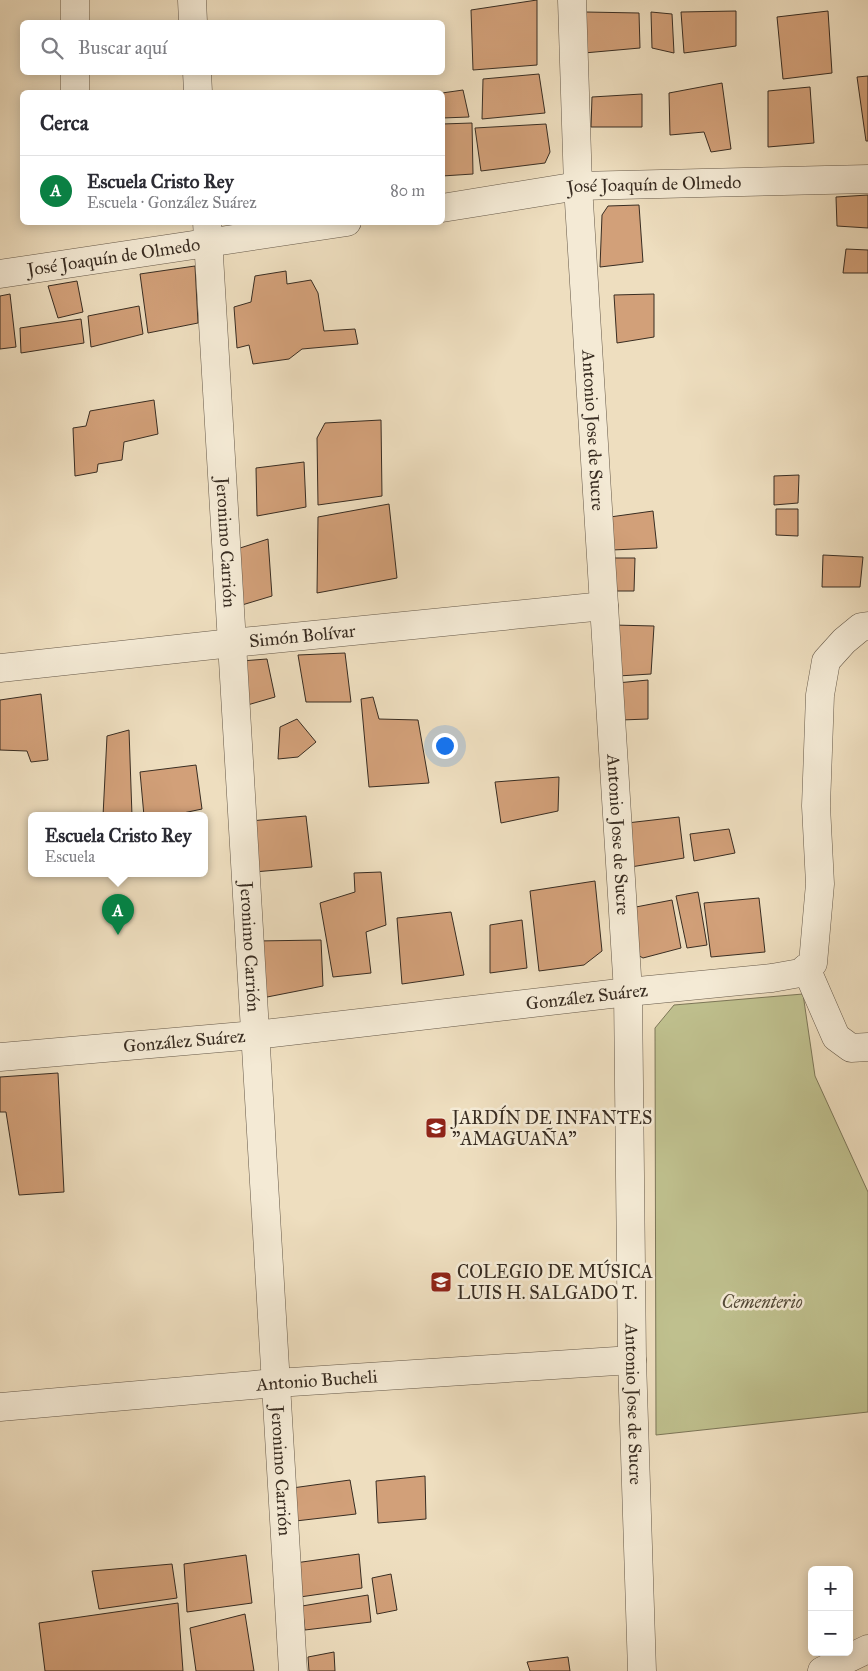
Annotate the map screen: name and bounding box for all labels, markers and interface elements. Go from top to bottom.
search box [20,20,445,75]
icon: search [38,34,66,62]
text: Buscar aquí [78,36,167,59]
text: Cerca [40,110,89,136]
text: Escuela Cristo Rey [87,170,234,193]
street label: José Joaquín de Olmedo [563,171,742,200]
text: A [51,181,61,200]
text: 80 m [390,181,425,200]
text: Escuela · González Suárez [87,193,257,212]
street label: José Joaquín de Olmedo [24,233,202,282]
street label: Antonio Jose de Sucre [577,348,609,512]
street label: Jeronimo Carrión [210,475,241,608]
street label: Simón Bolívar [248,620,357,652]
your location [432,733,458,759]
street label: Antonio Jose de Sucre [602,752,634,916]
popup [28,812,208,877]
text: Escuela Cristo Rey [45,824,191,847]
text: Escuela [45,847,95,866]
street label: Jeronimo Carrión [234,879,265,1013]
pin: A [102,894,134,935]
street label: González Suárez [525,979,649,1015]
street label: González Suárez [122,1025,246,1057]
place label: JARDÍN DE INFANTES "AMAGUAÑA" [450,1105,652,1150]
school or university icon: JARDÍN DE INFANTES "AMAGUAÑA" [424,1116,448,1140]
place label: COLEGIO DE MÚSICA LUIS H. SALGADO T. [457,1259,653,1304]
school or university icon: COLEGIO DE MÚSICA LUIS H. SALGADO T. [429,1270,453,1294]
park label: Cementerio [722,1291,803,1313]
street label: Antonio Jose de Sucre [621,1323,647,1485]
street label: Antonio Bucheli [254,1365,378,1396]
street label: Jeronimo Carrión [265,1403,296,1537]
map controls [808,1566,853,1656]
button: + [808,1566,853,1611]
button: − [808,1611,853,1656]

